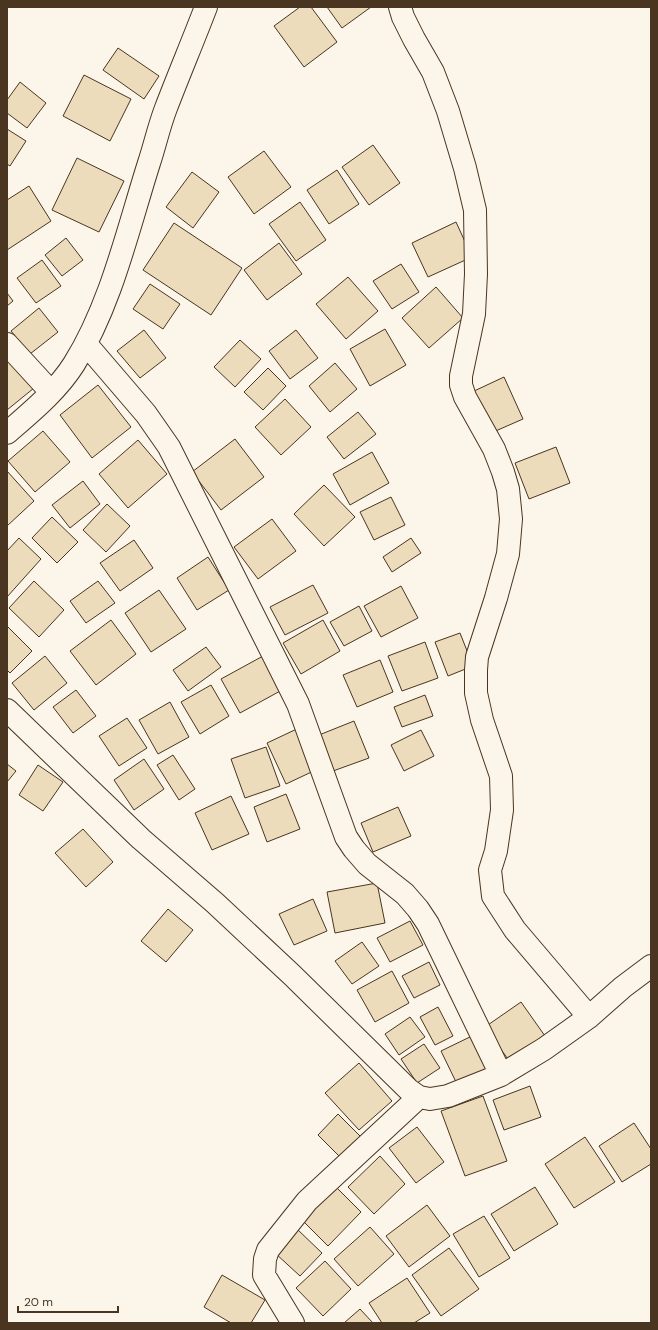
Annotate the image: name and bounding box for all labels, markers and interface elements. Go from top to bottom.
scale bar [18,1288,118,1314]
text: 20 m [24,1294,53,1310]

